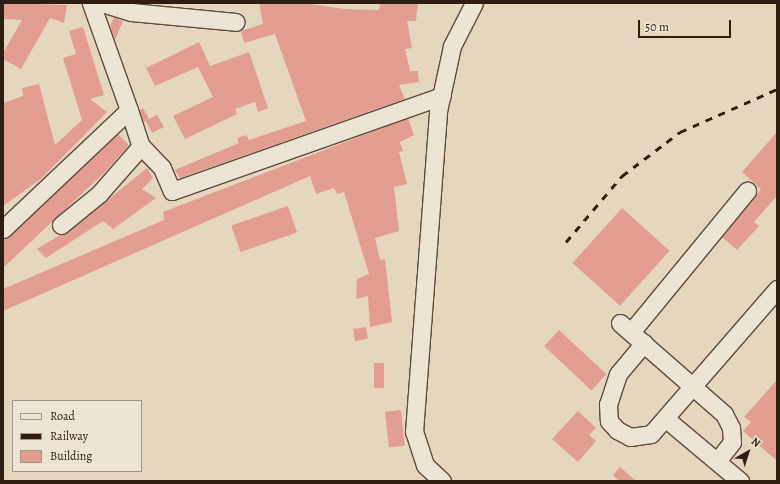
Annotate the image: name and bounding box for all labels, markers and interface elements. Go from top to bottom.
scale bar [640,12,733,38]
text: 50 m [645,19,669,35]
legend [12,400,142,472]
text: Road [50,408,75,424]
text: Railway [50,428,88,444]
north arrow [728,432,768,472]
text: N [748,434,764,451]
text: Building [50,448,92,464]

